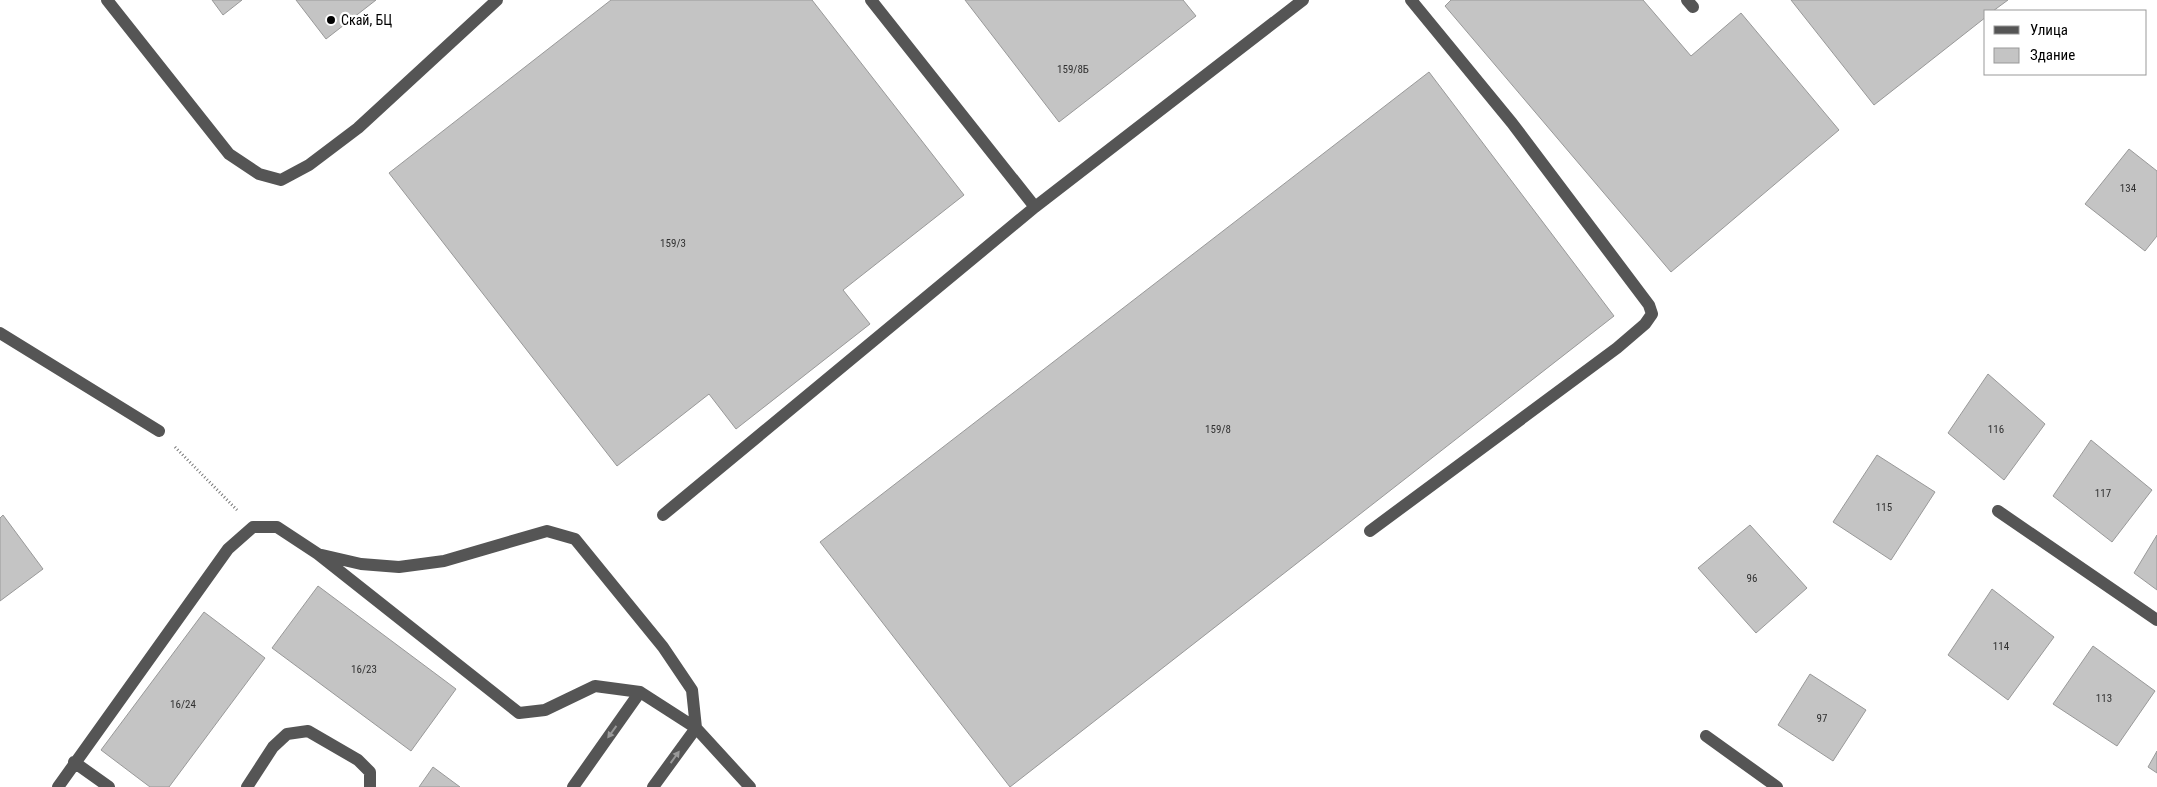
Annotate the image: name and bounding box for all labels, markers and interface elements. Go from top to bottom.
legend [1984,10,2147,75]
place label: Скай, БЦ [341,12,392,28]
marker: Скай, БЦ [325,14,337,26]
text: Улица [2030,21,2068,39]
text: Здание [2030,46,2075,64]
house number: 159/8Б [1057,63,1089,76]
house number: 134 [2120,182,2137,195]
house number: 159/3 [660,237,686,250]
house number: 159/8 [1205,423,1231,436]
house number: 116 [1988,423,2004,436]
house number: 117 [2095,487,2111,500]
house number: 115 [1876,501,1892,514]
house number: 96 [1747,572,1757,585]
house number: 114 [1993,640,2010,653]
house number: 16/23 [351,663,377,676]
house number: 113 [2096,692,2112,705]
house number: 16/24 [170,698,196,711]
house number: 97 [1817,712,1827,725]
one-way arrow [607,725,617,739]
one-way arrow [669,751,680,764]

